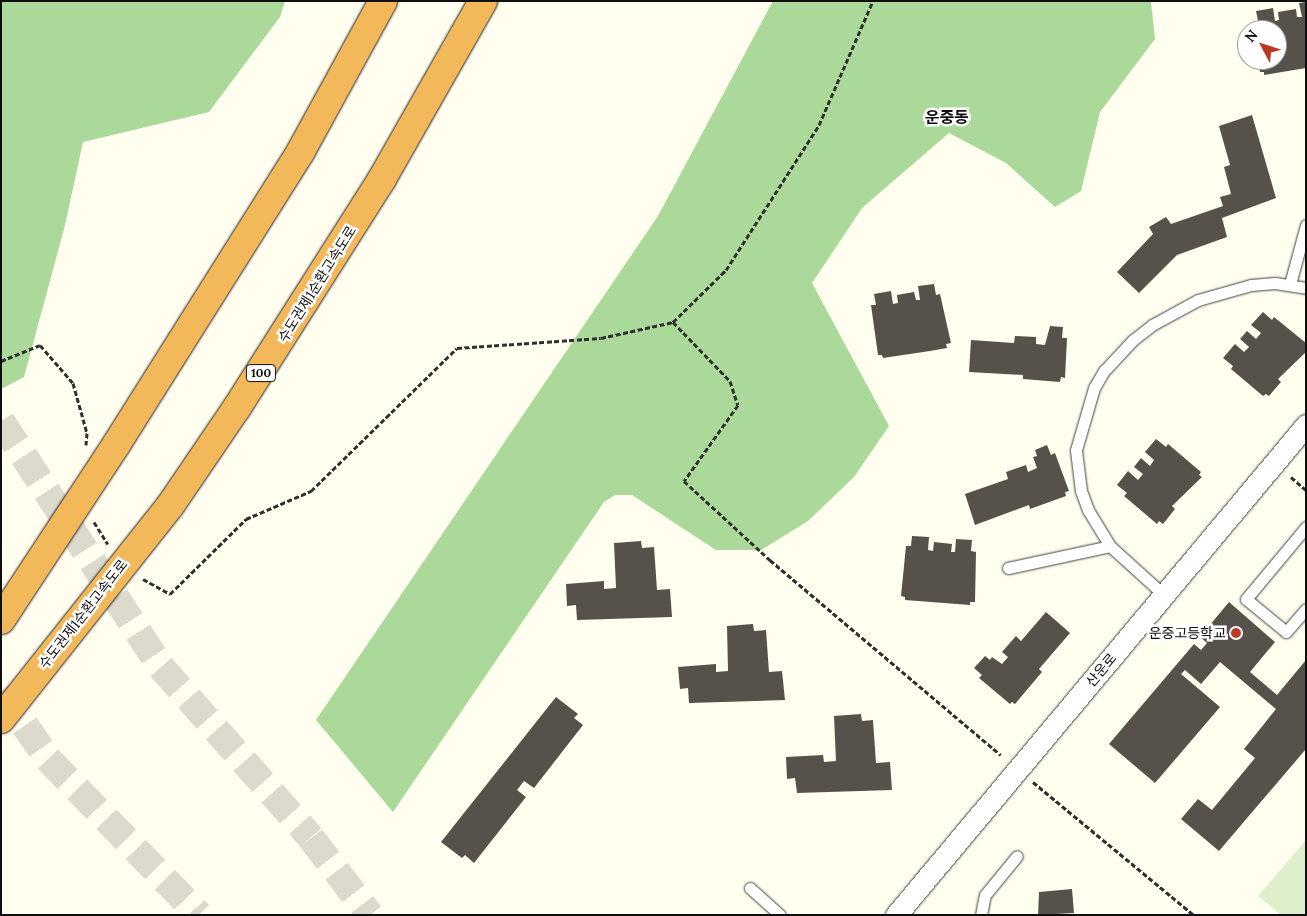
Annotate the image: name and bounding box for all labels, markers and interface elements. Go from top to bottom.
north arrow [1237,20,1287,70]
text: N [1241,26,1262,46]
district label: 운중동 [925,107,969,127]
street label: 수도권제1순환고속도로 [274,223,360,345]
road number: 100 [245,363,277,382]
street label: 수도권제1순환고속도로 [35,556,131,672]
place label: 운중고등학교 [1149,625,1226,641]
marker: 운중고등학교 [1230,627,1242,639]
street label: 산운로 [1082,650,1120,690]

